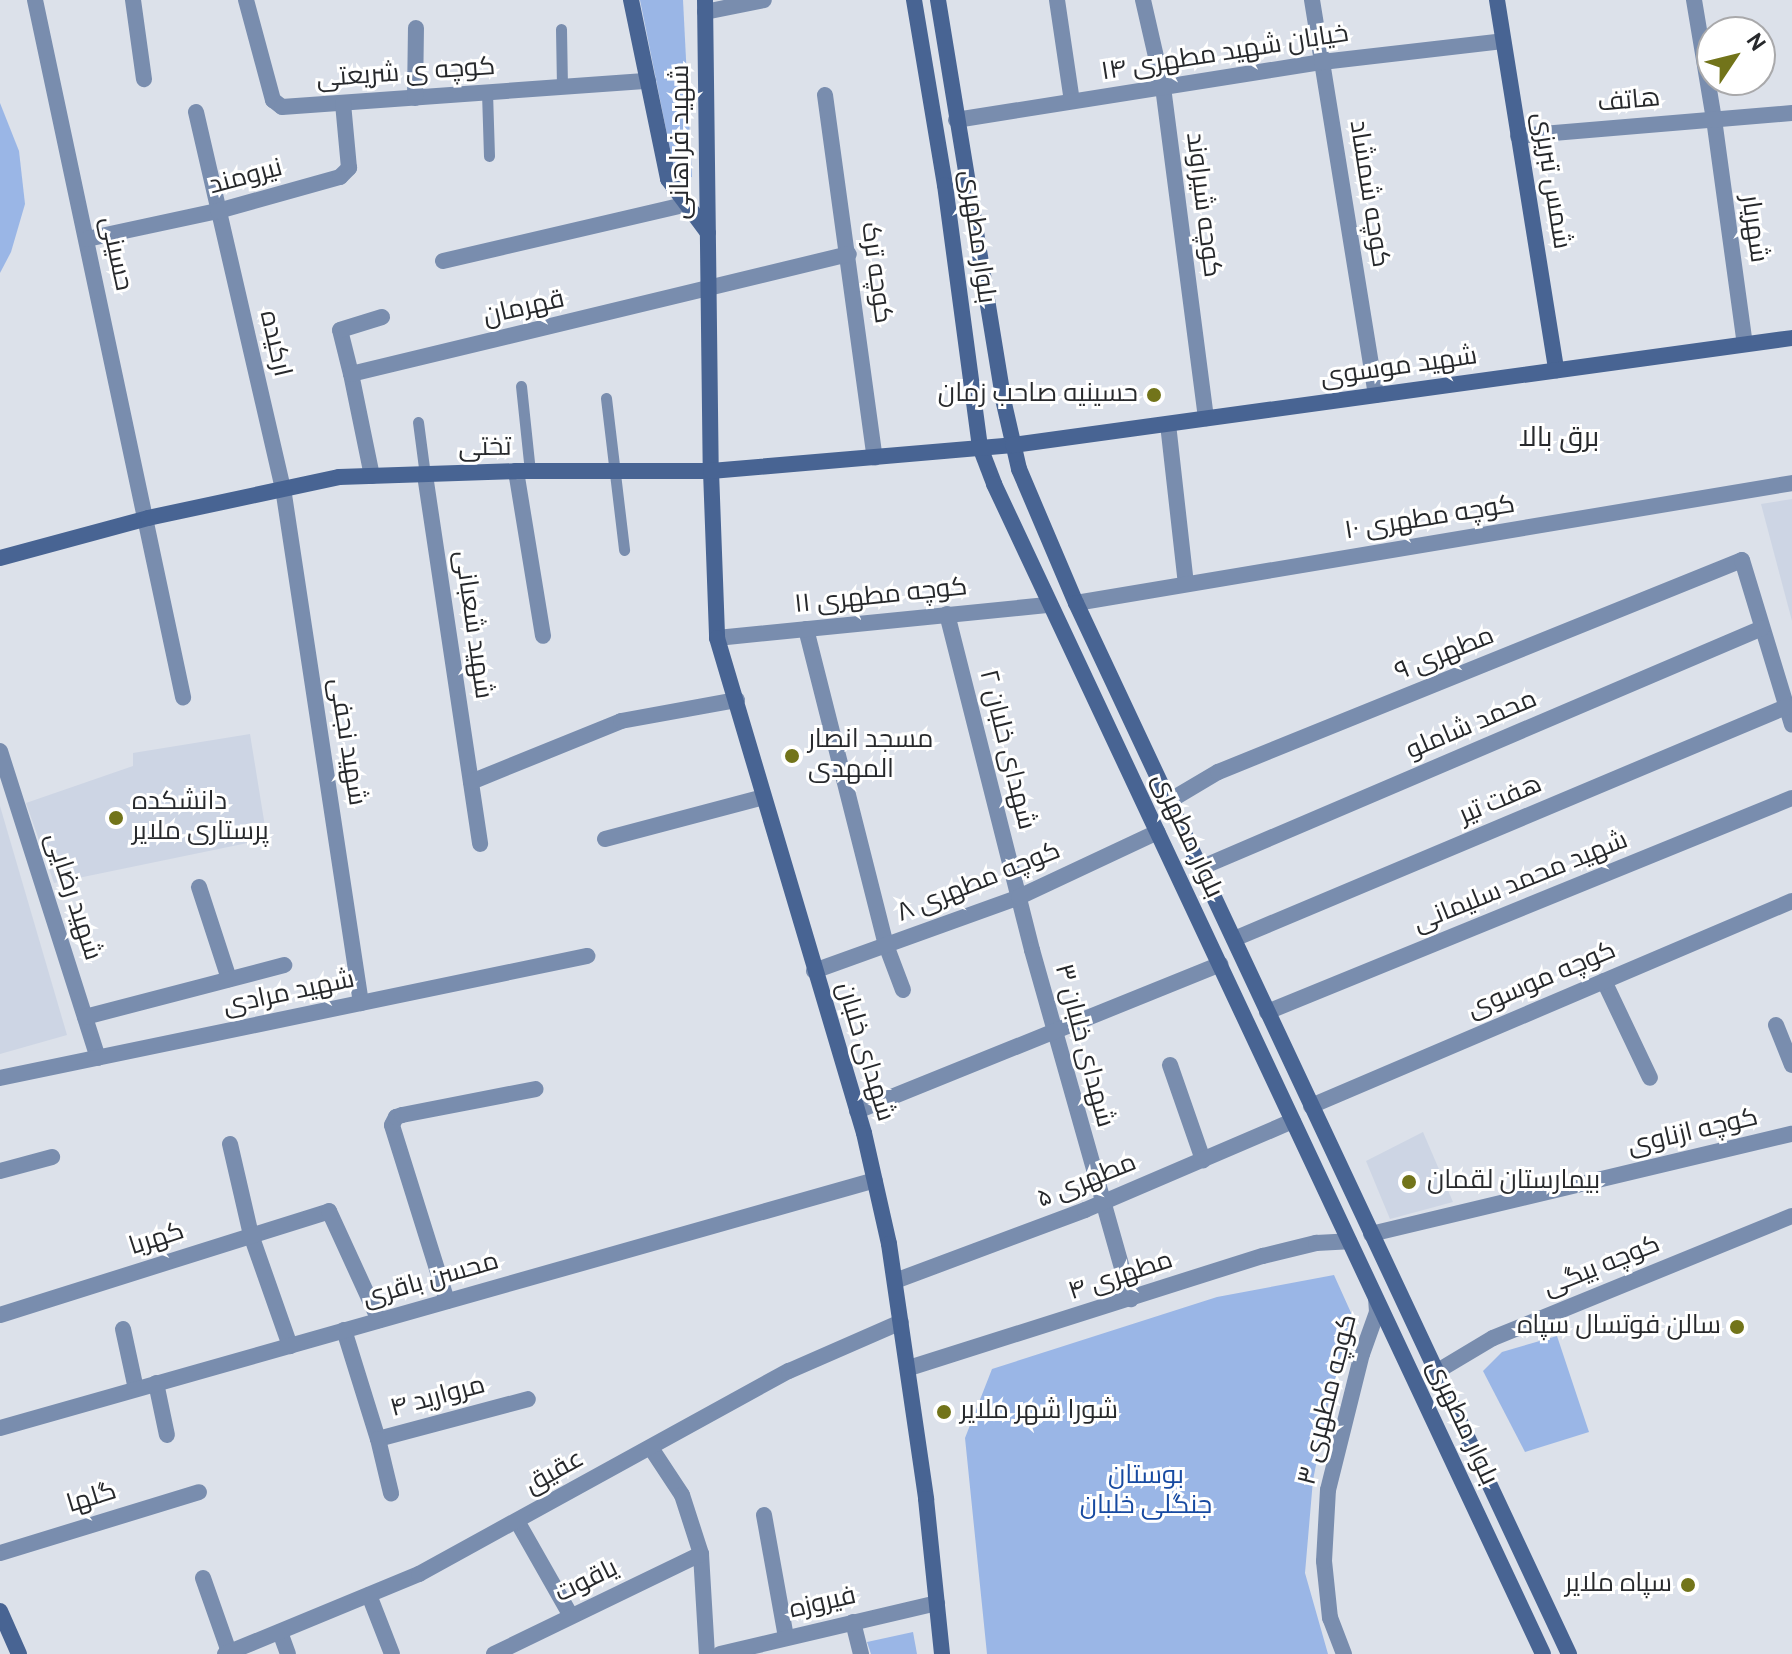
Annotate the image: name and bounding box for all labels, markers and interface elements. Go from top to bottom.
north arrow [1696,16,1776,96]
street label: خیابان شهید مطهری ۱۴ [1099,19,1351,89]
text: N [1739,29,1770,57]
street label: کوچه ی شریعتی [316,52,496,96]
street label: شهید فراهانی [666,64,698,220]
street label: هاتف [1596,84,1662,120]
street label: شمس تبریزی [1524,110,1576,252]
street label: کوچه شمشاد [1341,118,1395,270]
street label: کوچه شیراوند [1178,131,1226,279]
street label: نیرومند [206,153,286,203]
street label: بلوار مطهری [951,168,1001,306]
street label: شهریار [1733,193,1773,265]
street label: حسینی [92,214,138,294]
street label: کوچه ترک [852,220,898,326]
street label: قهرمان [480,285,568,333]
street label: ارکیده [251,308,297,380]
street label: شهید موسوی [1319,342,1479,394]
place label: حسینیه صاحب زمان [938,379,1138,411]
marker: حسینیه صاحب زمان [1145,386,1163,404]
district label: برق بالا [1519,422,1599,456]
street label: تختی [458,433,512,465]
street label: کوچه مطهری ۱۰ [1343,490,1517,548]
street label: شهید شعبانی [446,549,498,701]
street label: کوچه مطهری ۱۱ [793,572,969,622]
street label: مطهری ۹ [1391,621,1499,689]
street label: شهدای خلبان ۲ [971,667,1041,833]
street label: شهید نجفی [321,676,371,808]
street label: محمد شاملو [1402,685,1542,767]
place label: مسجد انصار المهدی [808,725,933,786]
marker: مسجد انصار المهدی [783,747,801,765]
street label: بلوار مطهری [1143,769,1229,903]
street label: هفت تیر [1455,770,1547,832]
place label: دانشکده پرستاری ملایر [132,787,269,848]
marker: دانشکده پرستاری ملایر [107,809,125,827]
street label: شهید محمد سلیمانی [1409,826,1633,940]
street label: شهید رضایی [37,829,107,965]
street label: کوچه مطهری ۸ [893,836,1065,930]
street label: کوچه موسوی [1463,936,1621,1026]
street label: شهدای خلبان ۳ [1046,961,1120,1131]
street label: شهید مرادی [220,965,358,1023]
street label: شهدای خلبان [828,979,900,1125]
street label: کوچه ازناوی [1625,1103,1761,1163]
street label: مطهری ۵ [1033,1148,1141,1216]
place label: بیمارستان لقمان [1427,1166,1600,1198]
marker: بیمارستان لقمان [1398,1171,1420,1193]
street label: کهربا [126,1217,188,1263]
street label: کوچه بیگی [1539,1230,1665,1304]
street label: مطهری ۴ [1065,1246,1177,1308]
street label: محسن باقری [359,1247,503,1315]
street label: کوچه مطهری ۳ [1293,1311,1365,1489]
place label: سالن فوتسال سپاه [1517,1311,1721,1343]
marker: سالن فوتسال سپاه [1728,1318,1746,1336]
street label: بلوار مطهری [1418,1356,1504,1490]
street label: مروارید ۴ [387,1370,489,1426]
place label: شورا شهر ملایر [960,1396,1118,1428]
marker: شورا شهر ملایر [935,1403,953,1421]
street label: عقیق [520,1444,590,1502]
park label: بوستان جنگلی خلبان [1080,1461,1212,1522]
street label: گلها [63,1477,121,1521]
street label: یاقوت [551,1554,623,1610]
place label: سپاه ملایر [1565,1569,1672,1601]
marker: سپاه ملایر [1679,1576,1697,1594]
street label: فیروزه [787,1581,859,1627]

